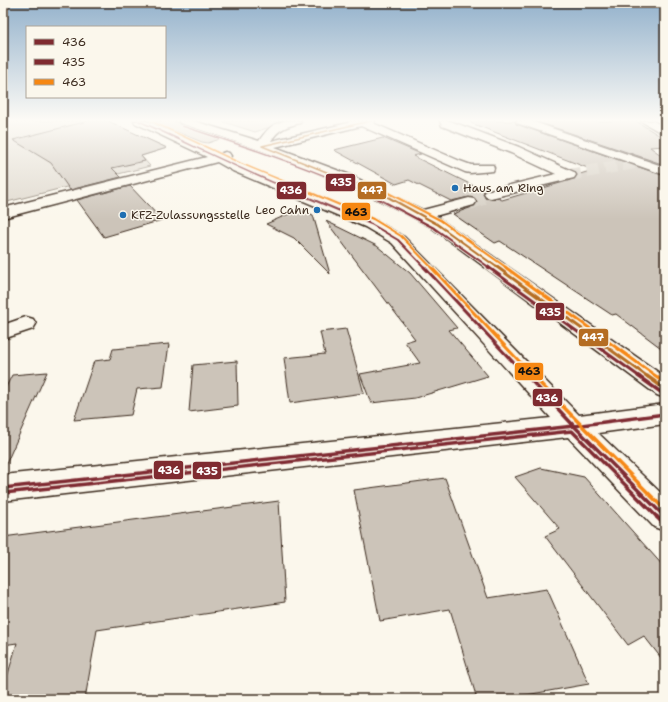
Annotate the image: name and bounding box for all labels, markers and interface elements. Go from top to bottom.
legend [26,26,166,98]
text: 436 [62,34,86,50]
text: 435 [62,54,85,70]
text: 463 [62,74,86,90]
line badge: 435 [325,173,356,192]
text: 435 [330,175,352,190]
place label: Haus am Ring [463,180,544,196]
line badge: 436 [276,181,307,200]
line badge: 447 [357,181,387,200]
text: 436 [280,183,303,198]
text: 447 [361,183,384,198]
marker: Haus am Ring [450,183,460,193]
place label: Leo Cahn [255,202,309,218]
line badge: 463 [341,202,371,221]
marker: Leo Cahn [312,205,322,215]
text: 463 [345,205,368,220]
place label: KFZ-Zulassungsstelle [131,207,251,223]
marker: KFZ-Zulassungsstelle [118,210,128,220]
line badge: 435 [535,302,565,321]
text: 435 [539,305,561,320]
line badge: 447 [578,328,609,347]
text: 447 [582,330,605,345]
line badge: 463 [514,362,544,381]
text: 463 [518,364,541,379]
line badge: 436 [532,388,563,407]
text: 436 [536,391,559,406]
line badge: 436 [153,460,184,480]
line badge: 435 [192,461,222,480]
text: 436 [158,463,181,478]
text: 435 [196,464,218,479]

